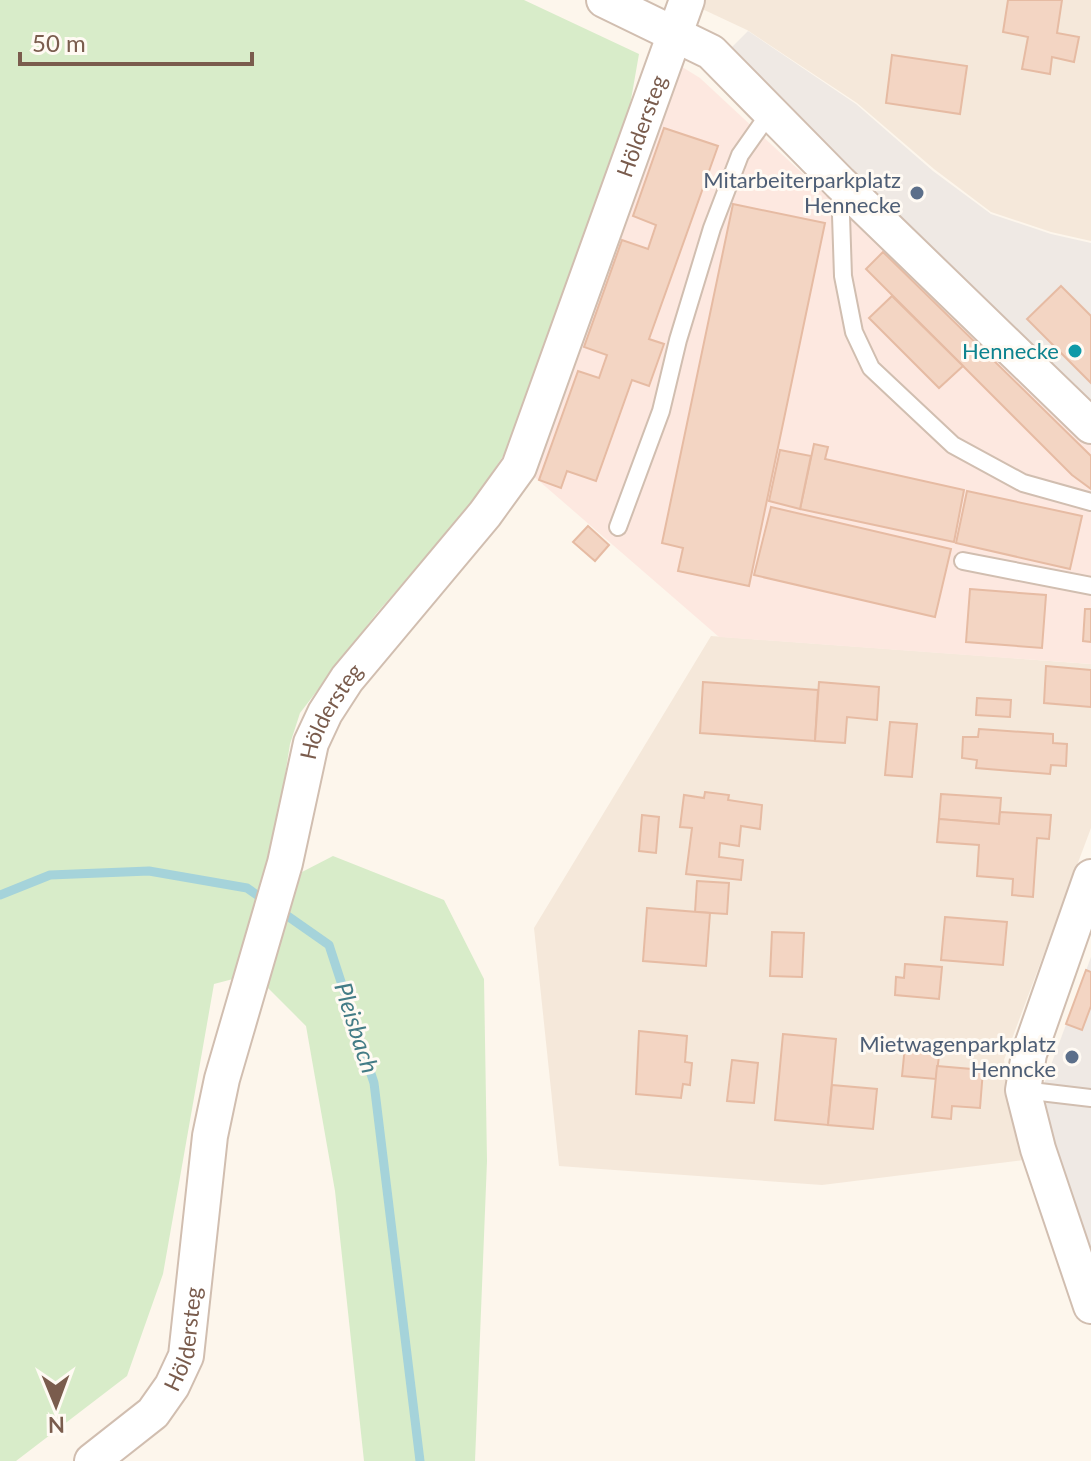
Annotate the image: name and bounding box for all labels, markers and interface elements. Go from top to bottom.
scale bar [20,16,252,66]
text: 50 m [32,28,86,57]
street label: Höldersteg [610,71,672,181]
place label: Mitarbeiterparkplatz Hennecke [703,166,901,218]
marker: Mitarbeiterparkplatz Hennecke [908,184,926,202]
place label: Hennecke [962,337,1059,364]
marker: Hennecke [1066,342,1084,360]
street label: Höldersteg [294,657,368,762]
water label: Pleisbach [329,978,386,1077]
place label: Mietwagenparkplatz Henncke [859,1030,1056,1082]
marker: Mietwagenparkplatz Henncke [1063,1048,1081,1066]
street label: Höldersteg [158,1285,206,1395]
north arrow [16,1365,96,1445]
text: N [48,1412,65,1439]

